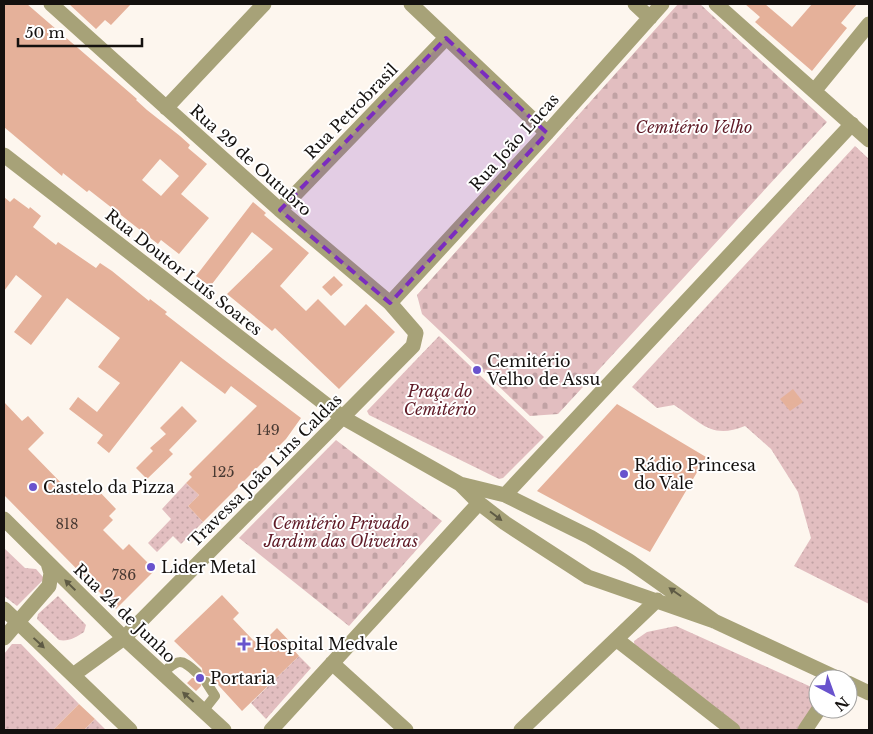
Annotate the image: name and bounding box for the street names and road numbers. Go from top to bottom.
street label: Rua Petrobrasil [300,59,402,163]
street label: Rua João Lucas [465,89,563,195]
street label: Rua 29 de Outubro [186,100,316,220]
street label: Rua Doutor Luís Soares [102,205,266,339]
street label: Travessa João Lins Caldas [184,389,346,551]
street label: Rua 24 de Junho [70,559,180,667]

